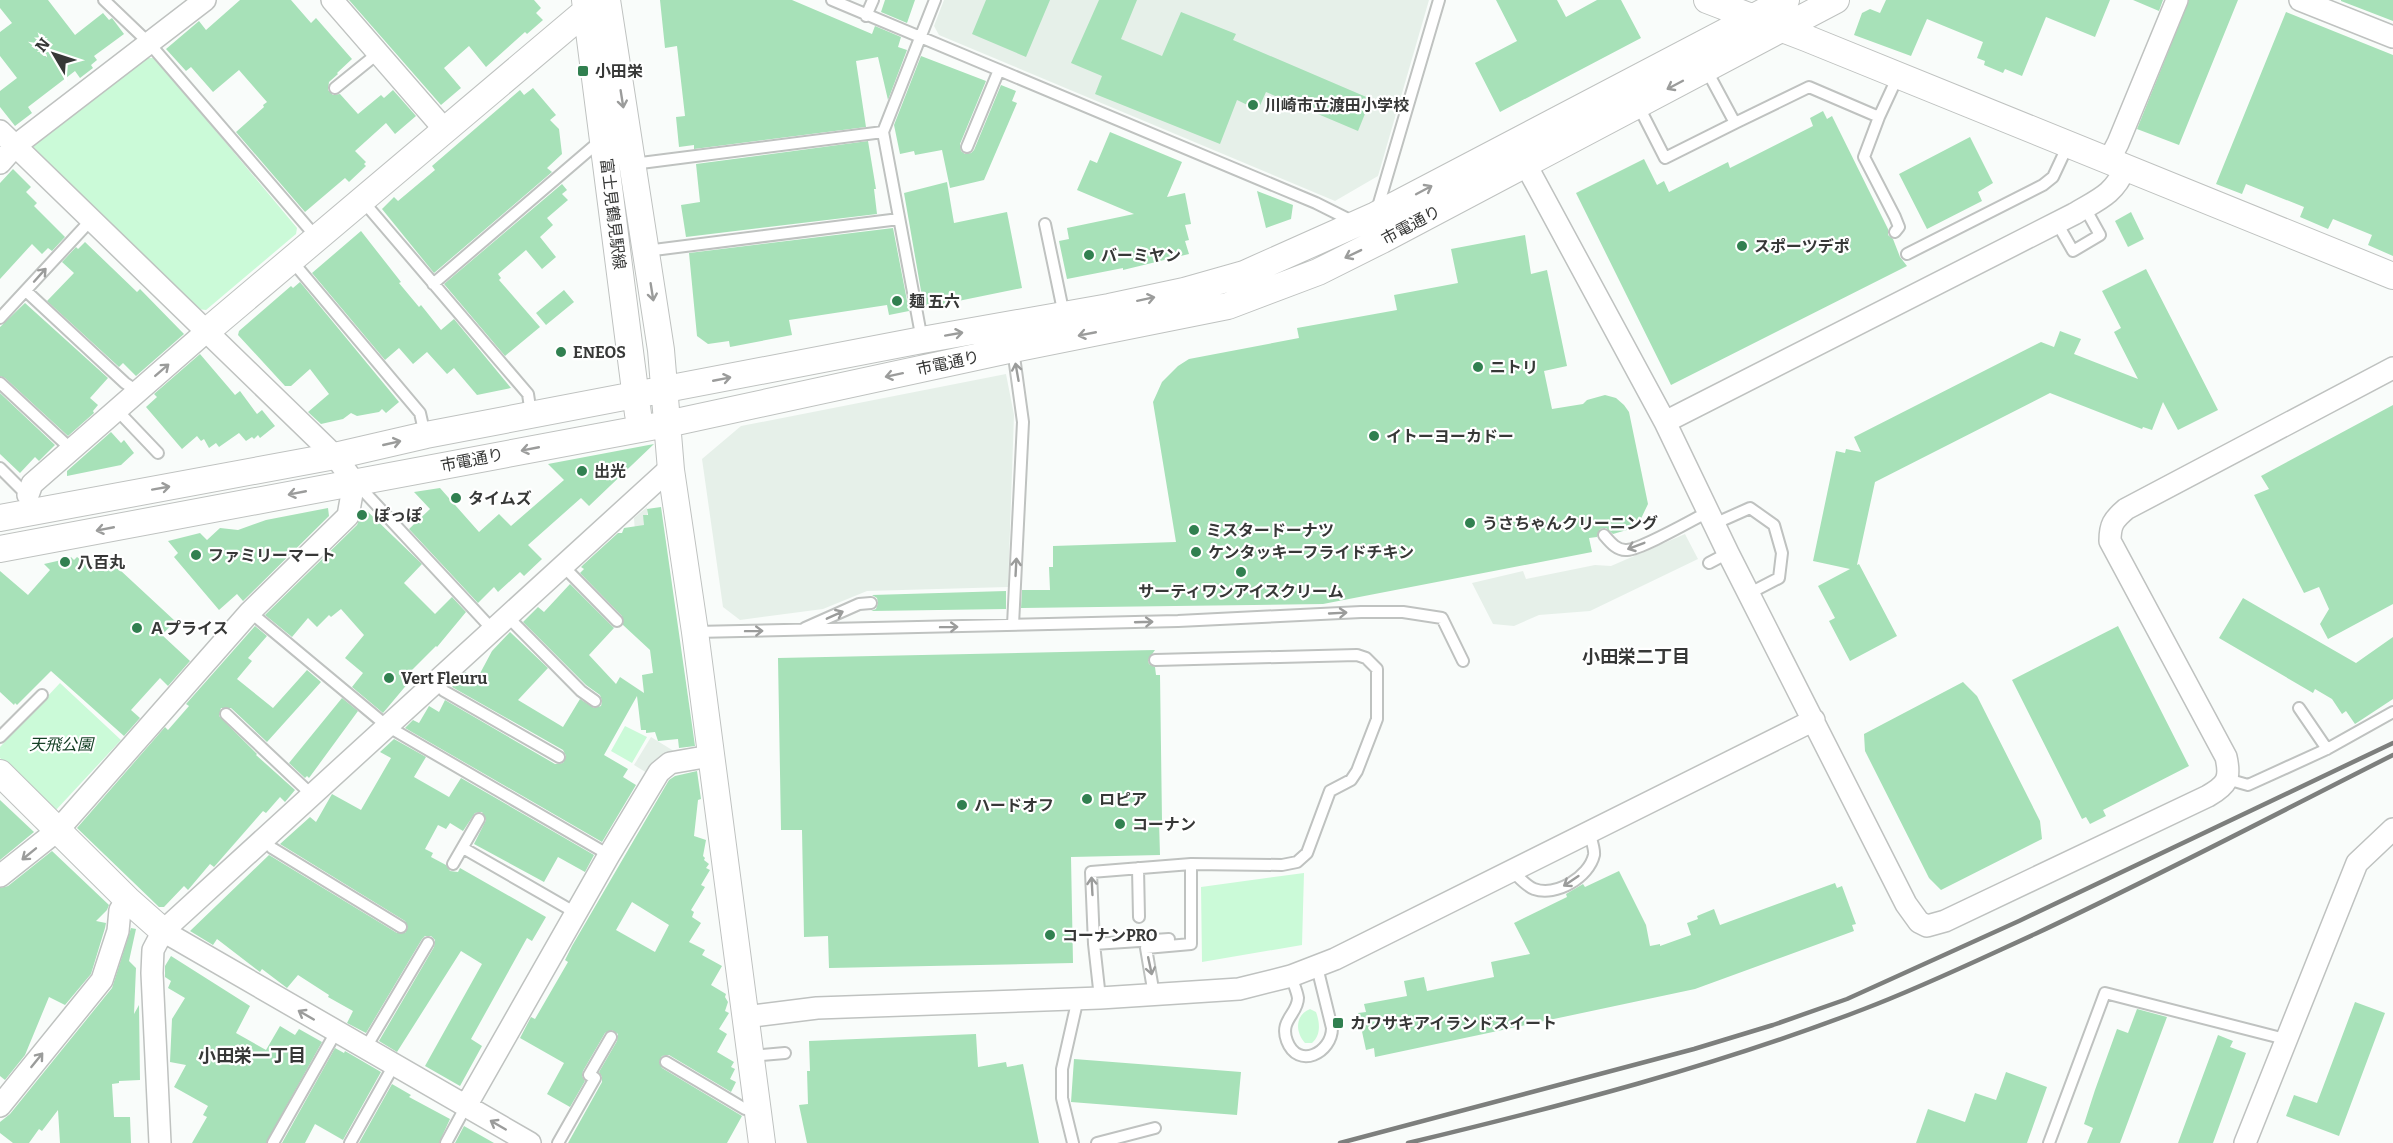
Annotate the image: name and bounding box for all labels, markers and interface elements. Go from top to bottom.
north arrow [24,24,84,84]
text: N [31,34,54,56]
place label: 小田栄 [595,62,643,81]
marker: 小田栄 [576,64,590,78]
one-way arrow [1666,80,1684,91]
one-way arrow [616,89,627,109]
place label: 川崎市立渡田小学校 [1265,96,1409,115]
marker: 川崎市立渡田小学校 [1246,98,1260,112]
street label: 富士見鶴見駅線 [597,157,629,271]
one-way arrow [1415,184,1432,196]
street label: 市電通り [1378,202,1444,248]
place label: スポーツデポ [1754,237,1850,256]
marker: スポーツデポ [1735,239,1749,253]
place label: バーミヤン [1101,246,1181,265]
marker: バーミヤン [1082,248,1096,262]
one-way arrow [1345,249,1363,261]
one-way arrow [33,268,48,283]
one-way arrow [646,282,657,301]
place label: 麺 五六 [909,292,960,311]
one-way arrow [1136,293,1155,304]
marker: 麺 五六 [890,294,904,308]
one-way arrow [944,328,964,339]
one-way arrow [1078,329,1098,340]
place label: ENEOS [573,343,626,362]
marker: ENEOS [554,345,568,359]
street label: 市電通り [915,347,981,379]
place label: ニトリ [1490,358,1538,377]
marker: ニトリ [1471,360,1485,374]
one-way arrow [154,363,169,377]
one-way arrow [1011,363,1022,383]
one-way arrow [885,370,904,381]
one-way arrow [711,373,731,384]
place label: イトーヨーカドー [1386,427,1514,446]
marker: イトーヨーカドー [1367,429,1381,443]
one-way arrow [382,436,401,448]
one-way arrow [521,444,540,455]
street label: 市電通り [439,445,505,475]
place label: 出光 [594,462,626,481]
marker: 出光 [575,464,589,478]
one-way arrow [150,482,170,493]
one-way arrow [288,488,307,499]
place label: タイムズ [468,489,532,508]
marker: タイムズ [449,491,463,505]
place label: ぽっぽ [374,506,422,525]
marker: ぽっぽ [355,508,369,522]
place label: うさちゃんクリーニング [1482,514,1658,533]
marker: うさちゃんクリーニング [1463,516,1477,530]
place label: ミスタードーナツ [1206,521,1334,540]
marker: ミスタードーナツ [1187,523,1201,537]
one-way arrow [96,524,116,535]
one-way arrow [1627,542,1646,553]
place label: ケンタッキーフライドチキン [1208,543,1414,562]
marker: ケンタッキーフライドチキン [1189,545,1203,559]
place label: ファミリーマート [208,546,336,565]
marker: ファミリーマート [189,548,203,562]
place label: 八百丸 [77,553,125,572]
marker: 八百丸 [58,555,72,569]
one-way arrow [1011,557,1022,577]
marker: サーティワンアイスクリーム [1234,565,1248,579]
place label: サーティワンアイスクリーム [1138,582,1344,601]
one-way arrow [1328,607,1348,618]
one-way arrow [825,609,843,620]
one-way arrow [1133,616,1153,628]
place label: Ａプライス [149,619,229,638]
marker: Ａプライス [130,621,144,635]
one-way arrow [938,621,958,633]
one-way arrow [743,626,763,637]
district label: 小田栄二丁目 [1582,646,1690,668]
place label: Vert Fleuru [401,669,487,688]
marker: Vert Fleuru [382,671,396,685]
park label: 天飛公園 [29,735,95,754]
place label: ロピア [1099,790,1147,809]
marker: ロピア [1080,792,1094,806]
place label: ハードオフ [974,796,1054,815]
marker: ハードオフ [955,798,969,812]
place label: コーナン [1132,815,1196,834]
marker: コーナン [1113,817,1127,831]
one-way arrow [21,847,37,860]
one-way arrow [1564,875,1580,887]
one-way arrow [1086,877,1097,897]
place label: コーナンPRO [1062,926,1158,945]
marker: コーナンPRO [1043,928,1057,942]
one-way arrow [1145,955,1156,975]
one-way arrow [298,1009,315,1021]
place label: カワサキアイランドスイート [1350,1014,1557,1033]
marker: カワサキアイランドスイート [1331,1016,1345,1030]
district label: 小田栄一丁目 [198,1045,306,1067]
one-way arrow [30,1053,43,1069]
one-way arrow [490,1118,507,1130]

